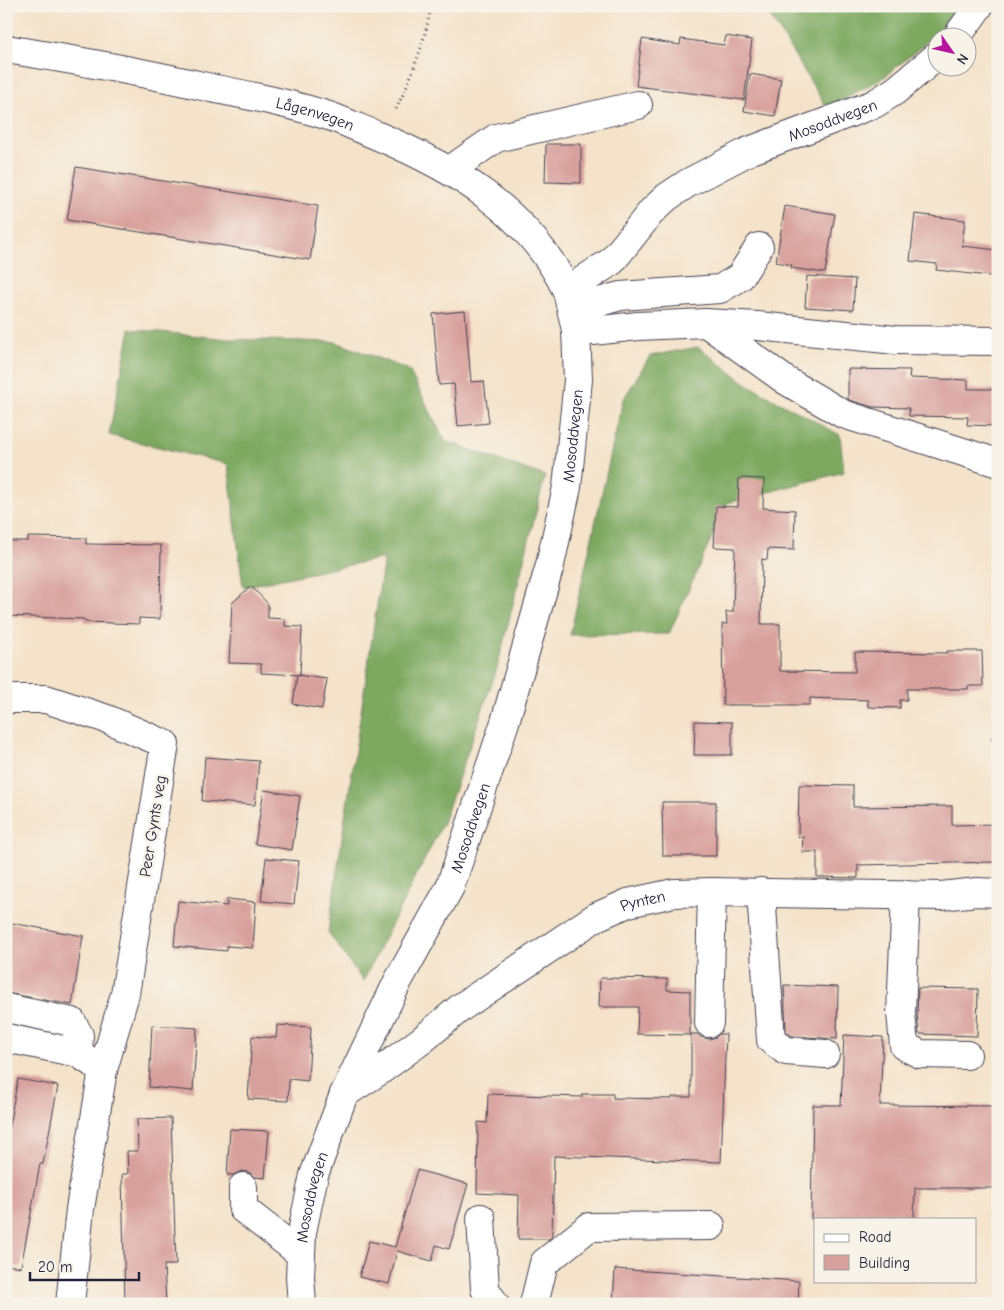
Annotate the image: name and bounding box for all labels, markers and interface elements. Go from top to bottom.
north arrow [926,28,976,78]
text: N [953,50,972,68]
street label: Lågenvegen [274,94,357,135]
street label: Mosoddvegen [786,96,880,145]
street label: Mosoddvegen [560,388,587,483]
street label: Peer Gynts veg [136,774,170,878]
street label: Mosoddvegen [447,781,494,875]
street label: Pynten [617,887,667,915]
street label: Mosoddvegen [294,1149,332,1243]
legend [814,1218,976,1282]
text: Road [859,1228,891,1246]
scale bar [30,1250,139,1282]
text: Building [859,1254,910,1272]
text: 20 m [38,1258,72,1276]

